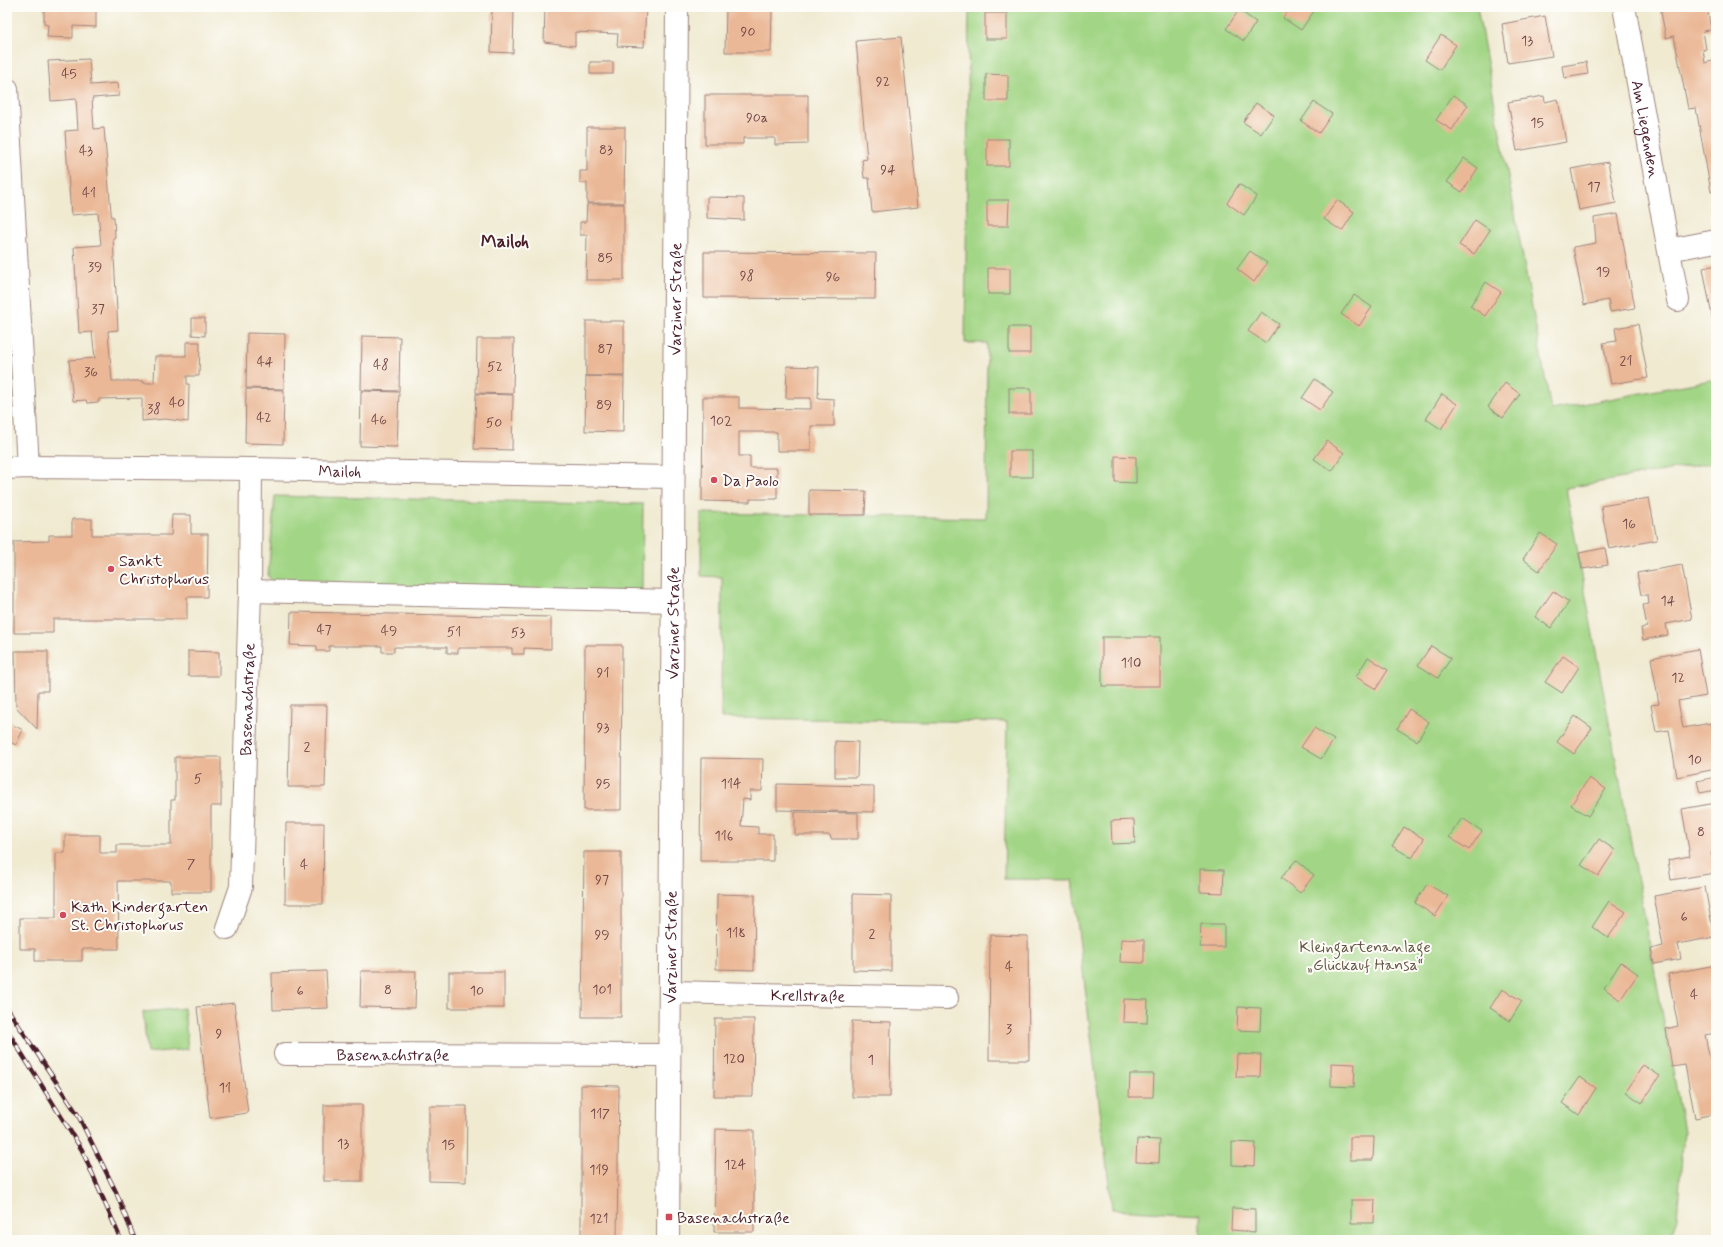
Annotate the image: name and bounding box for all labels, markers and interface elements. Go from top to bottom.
house number: 90 [741,23,755,41]
house number: 13 [1521,32,1533,50]
house number: 45 [61,65,77,83]
house number: 92 [876,73,890,91]
street label: Am Liegenden [1626,79,1664,180]
house number: 90a [746,109,768,127]
house number: 15 [1530,114,1544,132]
house number: 83 [599,141,613,159]
house number: 43 [79,142,93,160]
house number: 94 [880,161,896,179]
house number: 17 [1587,178,1601,196]
house number: 41 [82,184,96,202]
district label: Mailoh [481,230,529,254]
street label: Varziner Straße [665,242,687,356]
house number: 85 [597,249,613,267]
house number: 39 [88,258,102,276]
house number: 19 [1596,263,1610,281]
house number: 98 [740,267,754,285]
house number: 96 [826,268,841,286]
house number: 37 [91,300,105,318]
house number: 87 [598,340,612,358]
house number: 21 [1620,352,1632,370]
house number: 44 [257,353,274,371]
house number: 48 [373,356,389,374]
house number: 52 [487,358,503,376]
house number: 36 [84,363,98,381]
house number: 40 [169,394,185,412]
house number: 89 [596,396,612,414]
house number: 38 [147,400,161,418]
house number: 42 [256,409,272,427]
house number: 46 [371,411,387,429]
house number: 102 [710,412,732,430]
house number: 50 [486,414,502,432]
street label: Mailoh [318,461,362,483]
place label: Da Paolo [722,471,779,492]
marker: Da Paolo [709,475,719,485]
house number: 16 [1622,515,1636,533]
place label: Sankt Christophorus [119,551,209,590]
marker: Sankt Christophorus [106,564,116,574]
street label: Varziner Straße [663,566,685,680]
house number: 14 [1661,592,1676,610]
house number: 47 [316,621,332,639]
house number: 49 [381,622,397,640]
house number: 51 [447,623,461,641]
house number: 53 [511,624,525,642]
street label: Basenachstraße [236,643,260,756]
house number: 110 [1121,654,1141,672]
house number: 91 [597,664,609,682]
house number: 12 [1671,669,1685,687]
house number: 93 [597,719,609,737]
house number: 2 [304,738,311,756]
house number: 10 [1688,751,1702,769]
house number: 5 [194,770,202,788]
house number: 95 [596,775,610,793]
house number: 114 [721,775,741,793]
house number: 8 [1697,823,1705,841]
house number: 116 [715,827,733,845]
house number: 7 [187,855,196,873]
house number: 4 [300,856,308,874]
house number: 97 [595,871,609,889]
street label: Varziner Straße [661,890,683,1004]
place label: Kath. Kindergarten St. Christophorus [71,897,208,936]
house number: 6 [1680,908,1688,926]
marker: Kath. Kindergarten St. Christophorus [58,910,68,920]
house number: 118 [726,924,746,942]
house number: 2 [869,925,876,943]
house number: 99 [594,926,610,944]
park label: Kleingartenanlage „Glückauf Hansa“ [1299,937,1431,976]
house number: 4 [1005,958,1013,976]
house number: 8 [384,981,392,999]
house number: 101 [592,981,612,999]
house number: 6 [296,982,304,1000]
house number: 10 [470,982,484,1000]
street label: Krellstraße [770,985,846,1008]
house number: 4 [1690,986,1698,1004]
house number: 3 [1006,1020,1012,1038]
house number: 9 [216,1025,223,1043]
street label: Basenachstraße [337,1045,450,1066]
house number: 120 [723,1050,745,1068]
house number: 1 [868,1051,874,1069]
house number: 11 [219,1079,231,1097]
house number: 117 [590,1105,610,1123]
house number: 13 [337,1135,349,1153]
house number: 15 [441,1136,455,1154]
house number: 124 [724,1156,746,1174]
house number: 119 [589,1161,609,1179]
place label: Basenachstraße [677,1208,790,1229]
house number: 121 [589,1210,609,1228]
marker: Basenachstraße [664,1212,674,1222]

